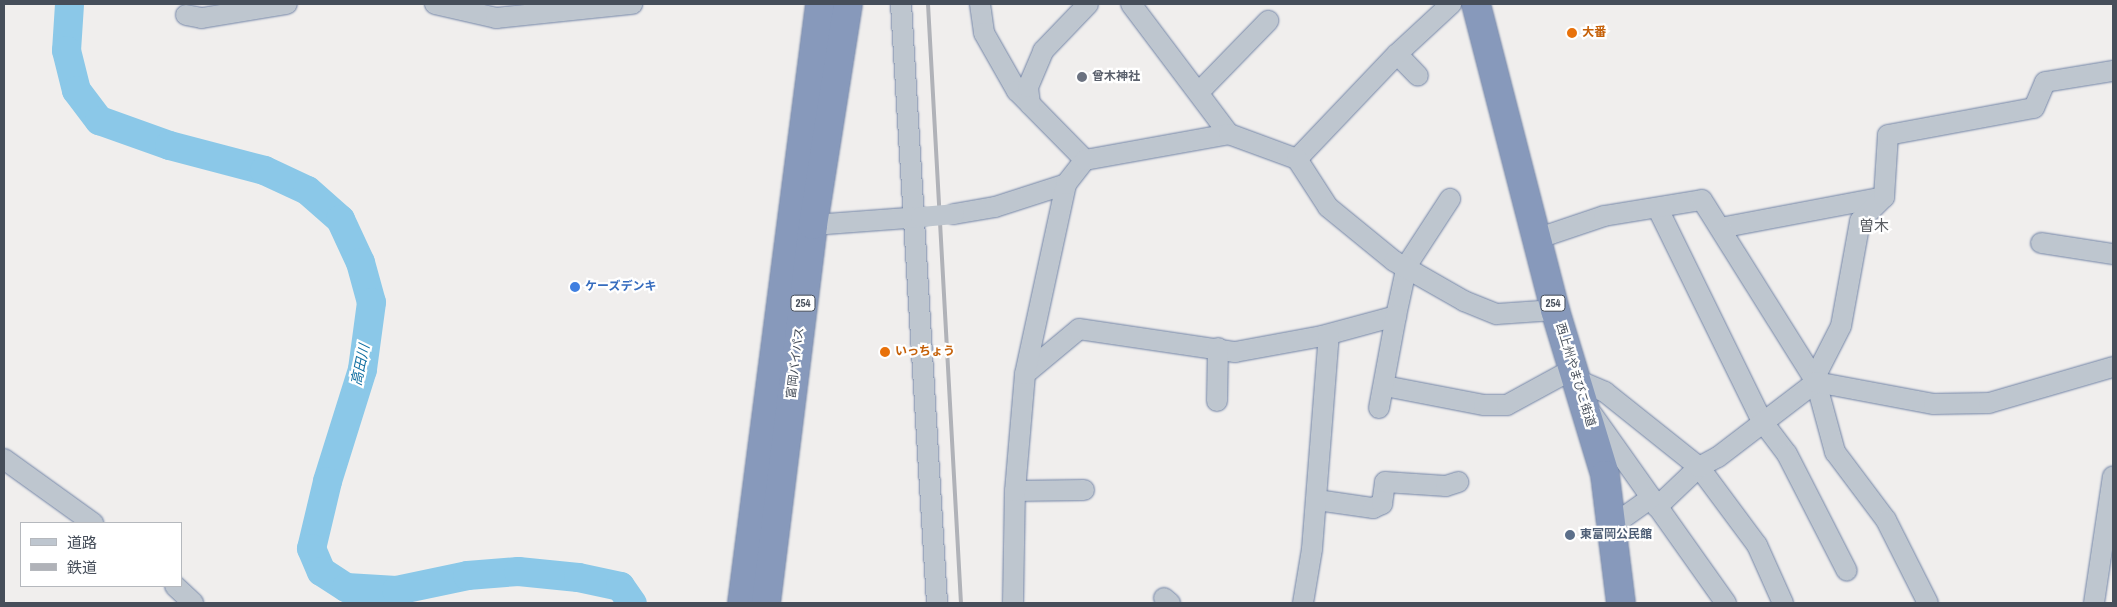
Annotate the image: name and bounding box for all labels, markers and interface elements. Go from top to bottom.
place label: 大番 [1582,26,1606,40]
marker: 大番 [1566,27,1578,39]
place label: 曾木神社 [1092,70,1140,84]
marker: 曾木神社 [1076,71,1088,83]
district label: 曽木 [1859,217,1889,235]
place label: ケーズデンキ [585,280,657,294]
marker: ケーズデンキ [569,281,581,293]
road number: 254 [789,294,817,312]
road number: 254 [1539,294,1567,312]
street label: 西上州やまびこ街道 [1552,321,1598,429]
street label: 富岡バイパス [784,326,808,400]
water label: 高田川 [347,343,373,387]
place label: いっちょう [895,345,955,359]
marker: いっちょう [879,346,891,358]
legend [20,522,182,587]
place label: 東富岡公民館 [1580,528,1652,542]
marker: 東富岡公民館 [1564,529,1576,541]
text: 道路 [67,532,97,553]
text: 鉄道 [67,557,97,578]

